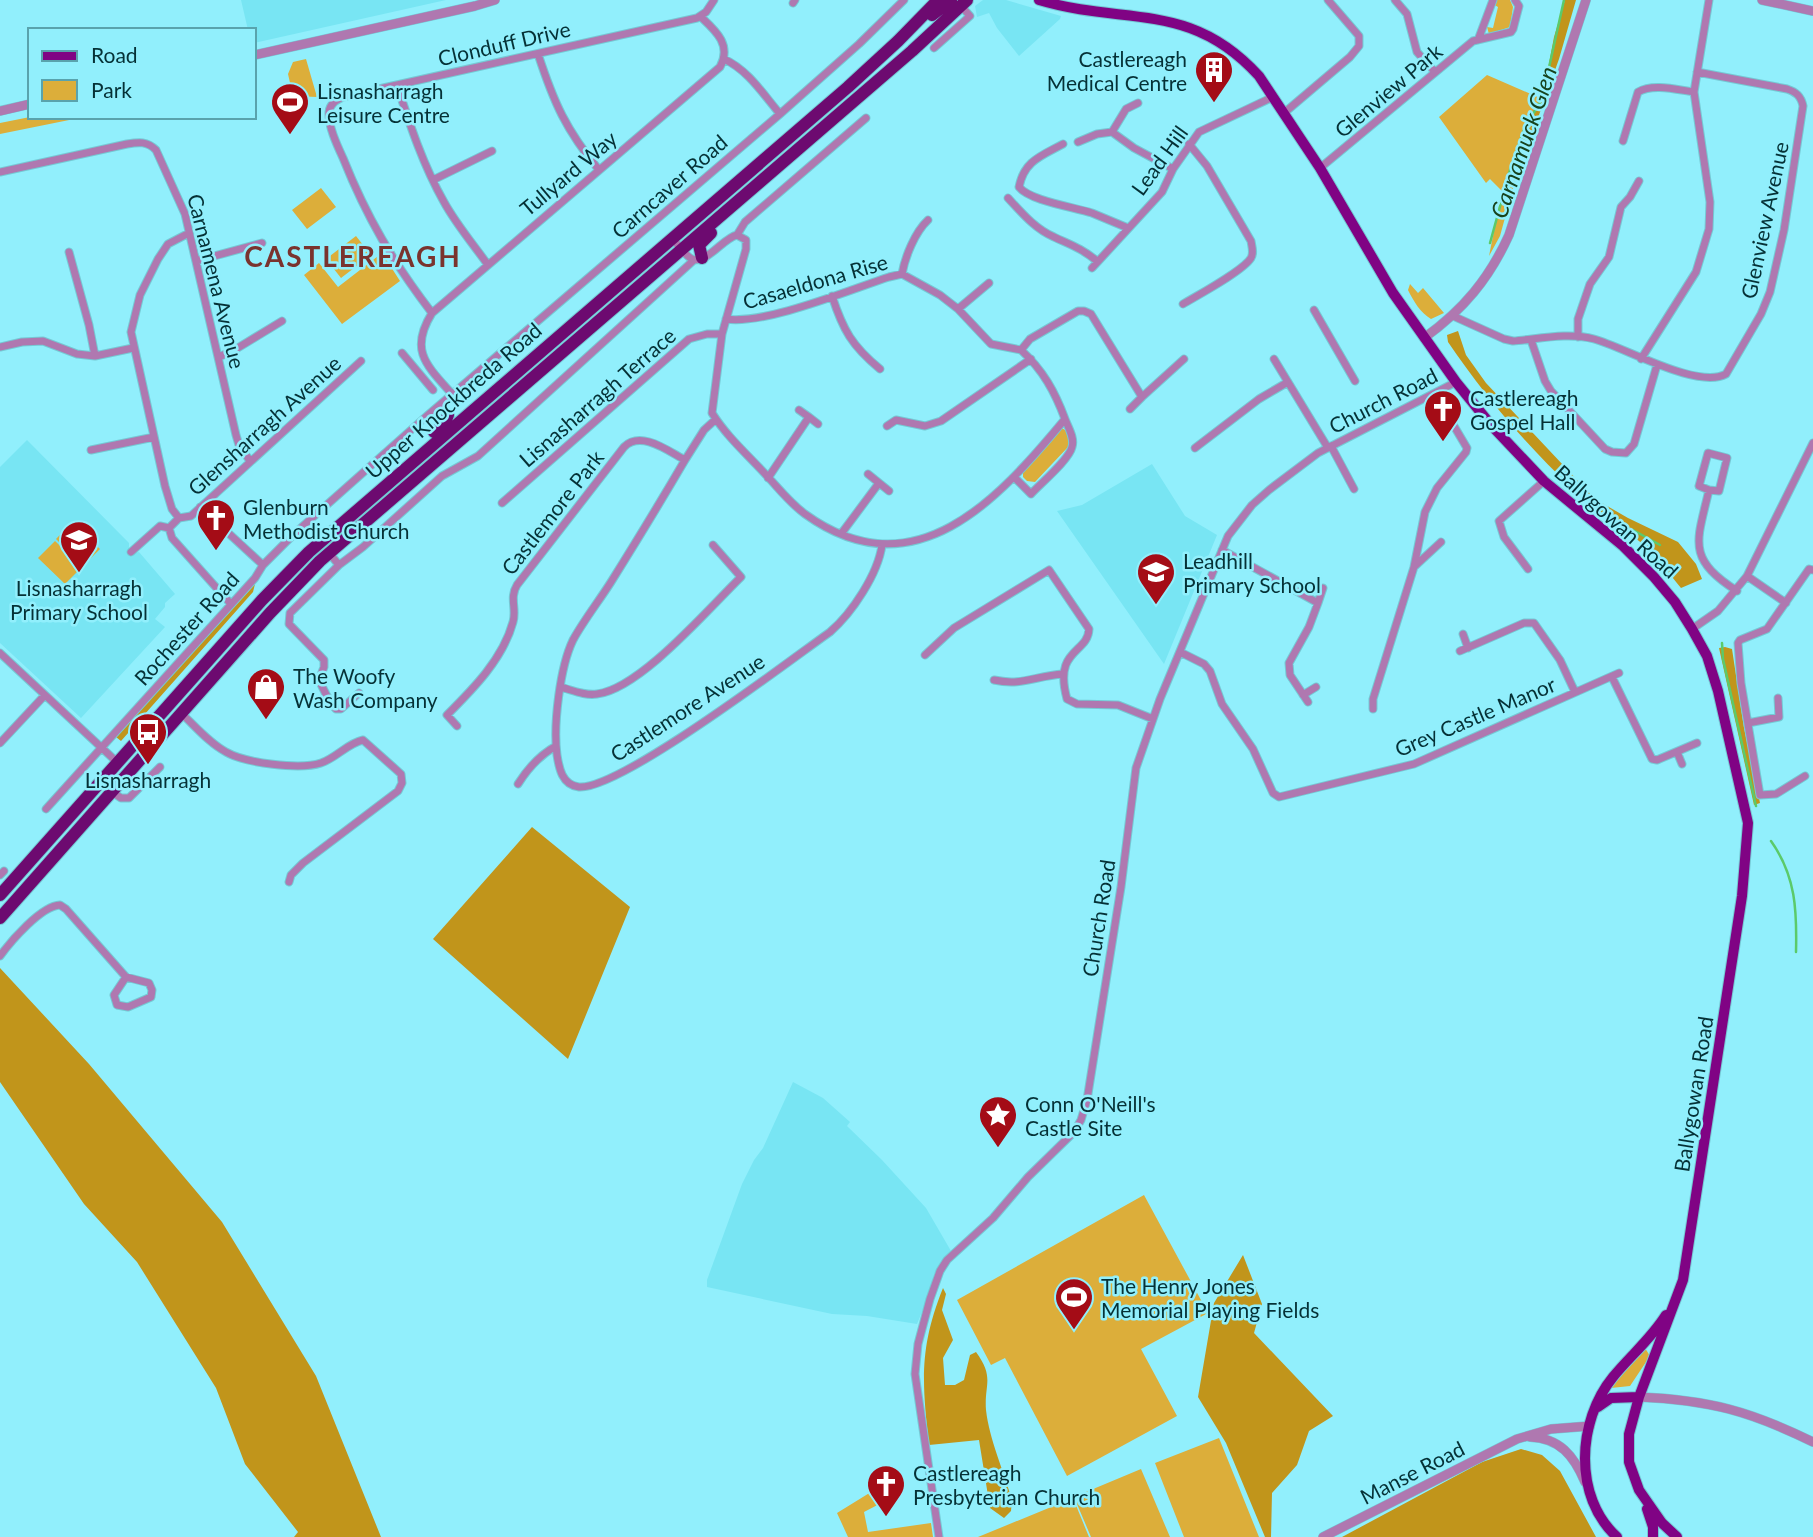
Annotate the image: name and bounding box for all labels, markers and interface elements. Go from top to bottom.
street label: Clonduff Drive [435,16,573,70]
legend [28,28,256,119]
street label: Glenview Park [1329,38,1447,142]
text: Road [91,42,138,67]
place label: Castlereagh Medical Centre [1047,46,1187,95]
building icon: Castlereagh Medical Centre [1193,49,1235,104]
water label: Carnamuck Glen [1484,62,1562,222]
text: Park [91,77,132,102]
place label: Lisnasharragh Leisure Centre [317,78,450,127]
sports icon: Lisnasharragh Leisure Centre [269,81,311,136]
street label: Lead Hill [1126,120,1192,200]
street label: Tullyard Way [515,125,622,221]
street label: Carncaver Road [606,129,732,243]
street label: Glenview Avenue [1735,139,1793,301]
street label: Carnamena Avenue [183,191,251,371]
district label: CASTLEREAGH [244,239,462,273]
street label: Casaeldona Rise [740,248,890,314]
street label: Upper Knockbreda Road [360,317,546,483]
street label: Lisnasharragh Terrace [514,322,680,472]
street label: Glensharragh Avenue [183,350,345,500]
street label: Church Road [1325,362,1441,438]
place label: Castlereagh Gospel Hall [1470,385,1579,434]
church icon: Castlereagh Gospel Hall [1422,388,1464,443]
street label: Castlemore Park [496,445,609,579]
street label: Ballygowan Road [1550,459,1684,583]
place label: Glenburn Methodist Church [243,494,410,543]
church icon: Glenburn Methodist Church [195,497,237,552]
school or university icon: Lisnasharragh Primary School [58,519,100,574]
place label: Leadhill Primary School [1183,548,1321,597]
school or university icon: Leadhill Primary School [1135,551,1177,606]
street label: Rochester Road [129,566,243,690]
place label: Lisnasharragh Primary School [10,575,148,624]
street label: Castlemore Avenue [605,648,769,766]
place label: The Woofy Wash Company [293,663,438,712]
shop icon: The Woofy Wash Company [245,666,287,721]
street label: Grey Castle Manor [1391,671,1559,761]
bus stop icon: Lisnasharragh [127,711,169,766]
place label: Lisnasharragh [85,767,211,792]
street label: Church Road [1076,858,1120,978]
street label: Ballygowan Road [1668,1014,1718,1174]
place label: Conn O'Neill's Castle Site [1025,1091,1156,1140]
place icon: Conn O'Neill's Castle Site [977,1094,1019,1149]
place label: The Henry Jones Memorial Playing Fields [1101,1273,1319,1322]
sports icon: The Henry Jones Memorial Playing Fields [1053,1276,1095,1331]
street label: Manse Road [1356,1435,1468,1509]
place label: Castlereagh Presbyterian Church [913,1460,1100,1509]
church icon: Castlereagh Presbyterian Church [865,1463,907,1518]

